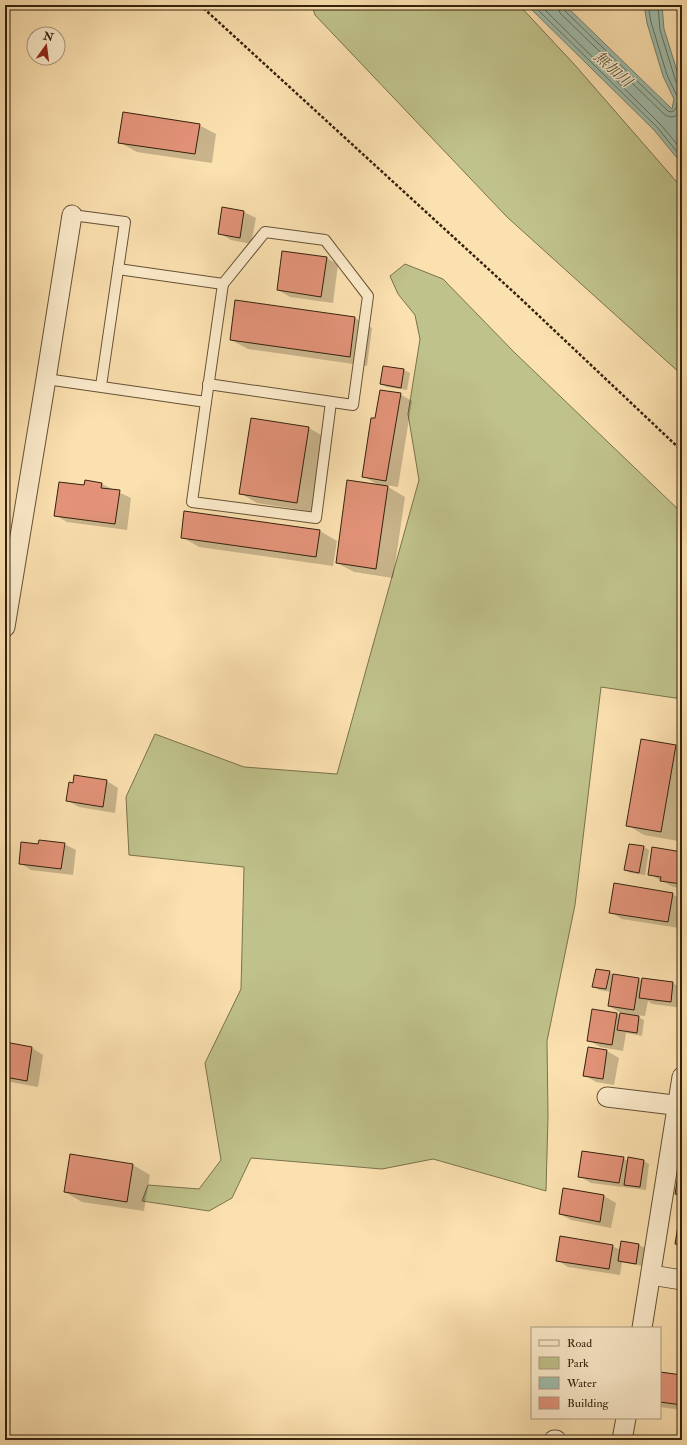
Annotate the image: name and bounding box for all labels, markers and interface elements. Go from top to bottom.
north arrow [26,26,66,66]
text: N [41,29,56,45]
water label: 無加川 [590,47,637,93]
legend [531,1327,661,1419]
text: Road [567,1336,592,1351]
text: Park [567,1356,589,1371]
text: Water [566,1376,597,1391]
text: Building [567,1396,610,1411]

